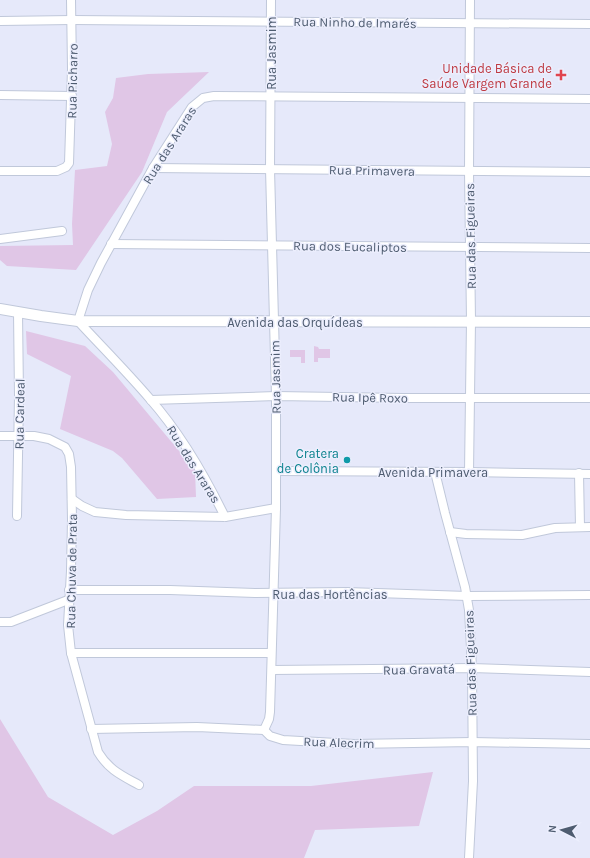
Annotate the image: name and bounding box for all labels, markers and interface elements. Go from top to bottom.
street label: Rua Ninho de Imarés [293,14,417,31]
street label: Rua Jasmim [264,16,279,90]
street label: Rua Picharro [64,43,81,119]
place label: Unidade Básica de Saúde Vargem Grande [421,61,552,91]
marker: Unidade Básica de Saúde Vargem Grande [555,69,567,81]
street label: Rua das Araras [140,103,199,187]
street label: Rua Primavera [329,162,415,179]
street label: Rua das Figueiras [462,183,479,289]
street label: Rua dos Eucaliptos [293,238,407,255]
street label: Avenida das Orquídeas [227,315,363,331]
street label: Rua Jasmim [267,340,284,414]
street label: Rua Cardeal [11,378,28,450]
street label: Rua Ipê Roxo [332,389,408,406]
street label: Rua das Araras [164,423,224,506]
place label: Cratera de Colônia [277,446,339,476]
marker: Cratera de Colônia [342,455,352,465]
street label: Avenida Primavera [378,465,488,480]
street label: Rua Chuva de Prata [63,513,80,629]
street label: Rua das Hortências [272,587,388,602]
street label: Rua das Figueiras [461,610,480,716]
street label: Rua Gravatá [383,661,455,678]
street label: Rua Alecrim [303,734,375,751]
north arrow [542,810,582,850]
text: N [546,824,559,834]

